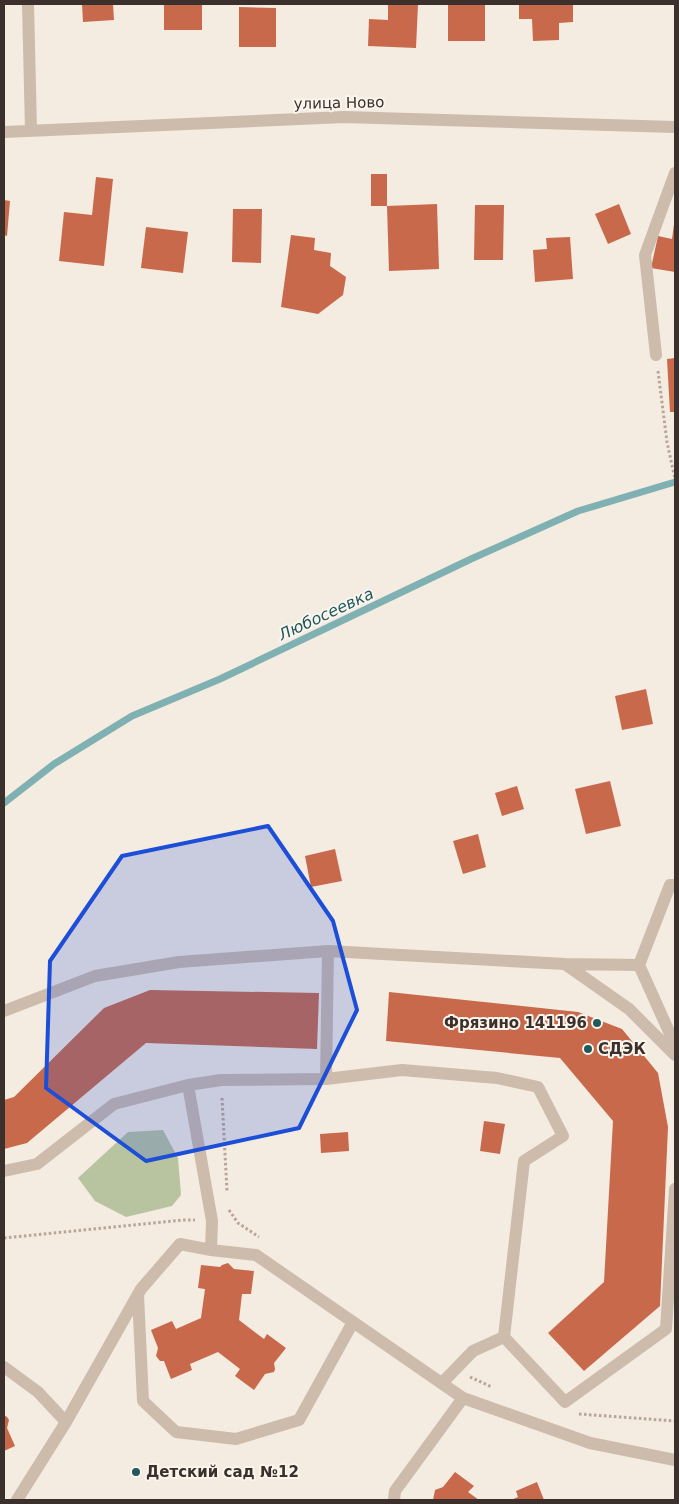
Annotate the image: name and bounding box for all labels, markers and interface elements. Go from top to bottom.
street label: улица Ново [293,93,385,113]
water label: Любосеевка [275,584,376,645]
place label: Фрязино 141196 [444,1014,587,1032]
marker: Фрязино 141196 [591,1017,603,1029]
place label: СДЭК [598,1040,646,1058]
marker: СДЭК [582,1043,594,1055]
place label: Детский сад №12 [146,1463,299,1481]
marker: Детский сад №12 [130,1466,142,1478]

